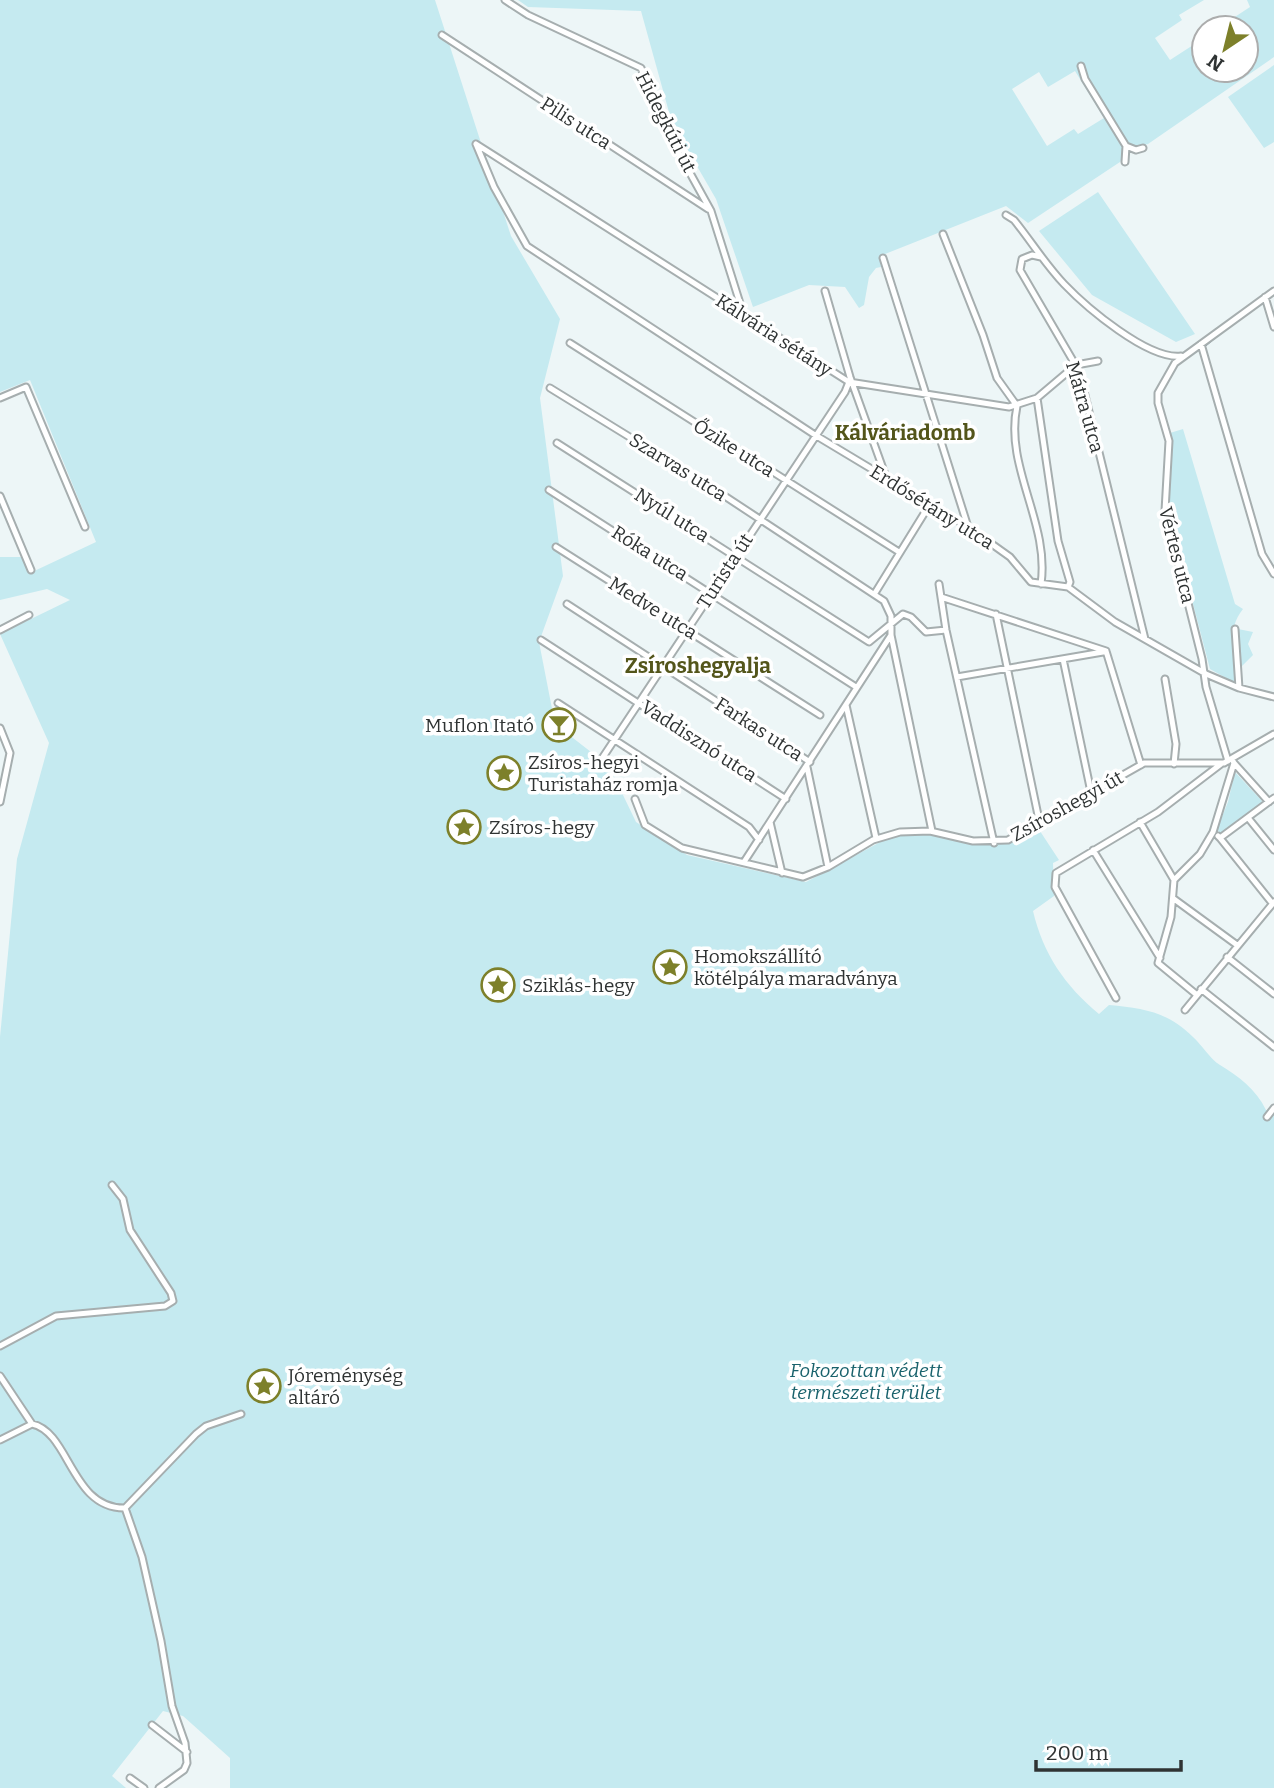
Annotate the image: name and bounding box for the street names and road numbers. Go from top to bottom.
street label: Hidegkúti út [631,68,701,176]
street label: Pilis utca [537,92,616,154]
street label: Kálvária sétány [712,289,837,382]
street label: Mátra utca [1061,359,1109,456]
street label: Őzike utca [689,414,779,482]
street label: Szarvas utca [625,428,731,506]
street label: Erdősétány utca [866,460,999,555]
street label: Nyúl utca [630,483,714,547]
street label: Vértes utca [1154,504,1200,606]
street label: Róka utca [608,521,693,586]
street label: Turista út [692,529,758,613]
street label: Medve utca [605,572,702,645]
street label: Farkas utca [711,692,808,766]
street label: Vaddisznó utca [637,695,762,787]
street label: Zsíroshegyi út [1007,766,1127,846]

